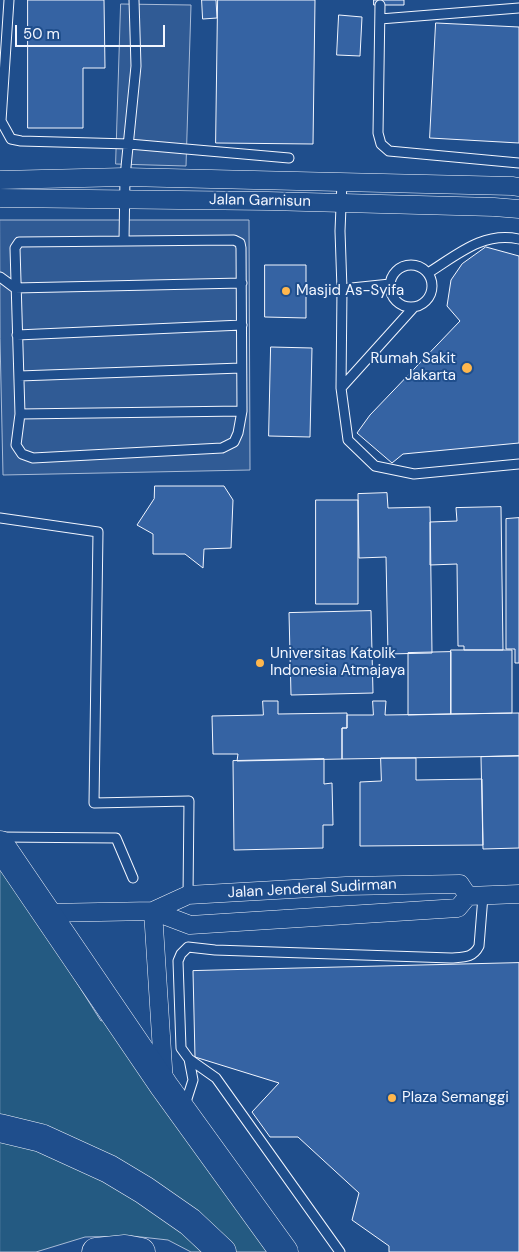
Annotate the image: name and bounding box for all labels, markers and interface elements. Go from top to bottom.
scale bar [18,15,168,47]
text: 50 m [23,24,60,44]
street label: Jalan Garnisun [209,191,311,211]
place label: Masjid As-Syifa [296,282,404,300]
marker: Masjid As-Syifa [280,285,292,297]
place label: Rumah Sakit Jakarta [370,350,456,385]
marker: Rumah Sakit Jakarta [460,361,474,375]
place label: Universitas Katolik Indonesia Atmajaya [270,645,405,680]
marker: Universitas Katolik Indonesia Atmajaya [254,657,266,669]
street label: Jalan Jenderal Sudirman [227,876,397,902]
place label: Plaza Semanggi [402,1089,509,1107]
marker: Plaza Semanggi [386,1092,398,1104]

